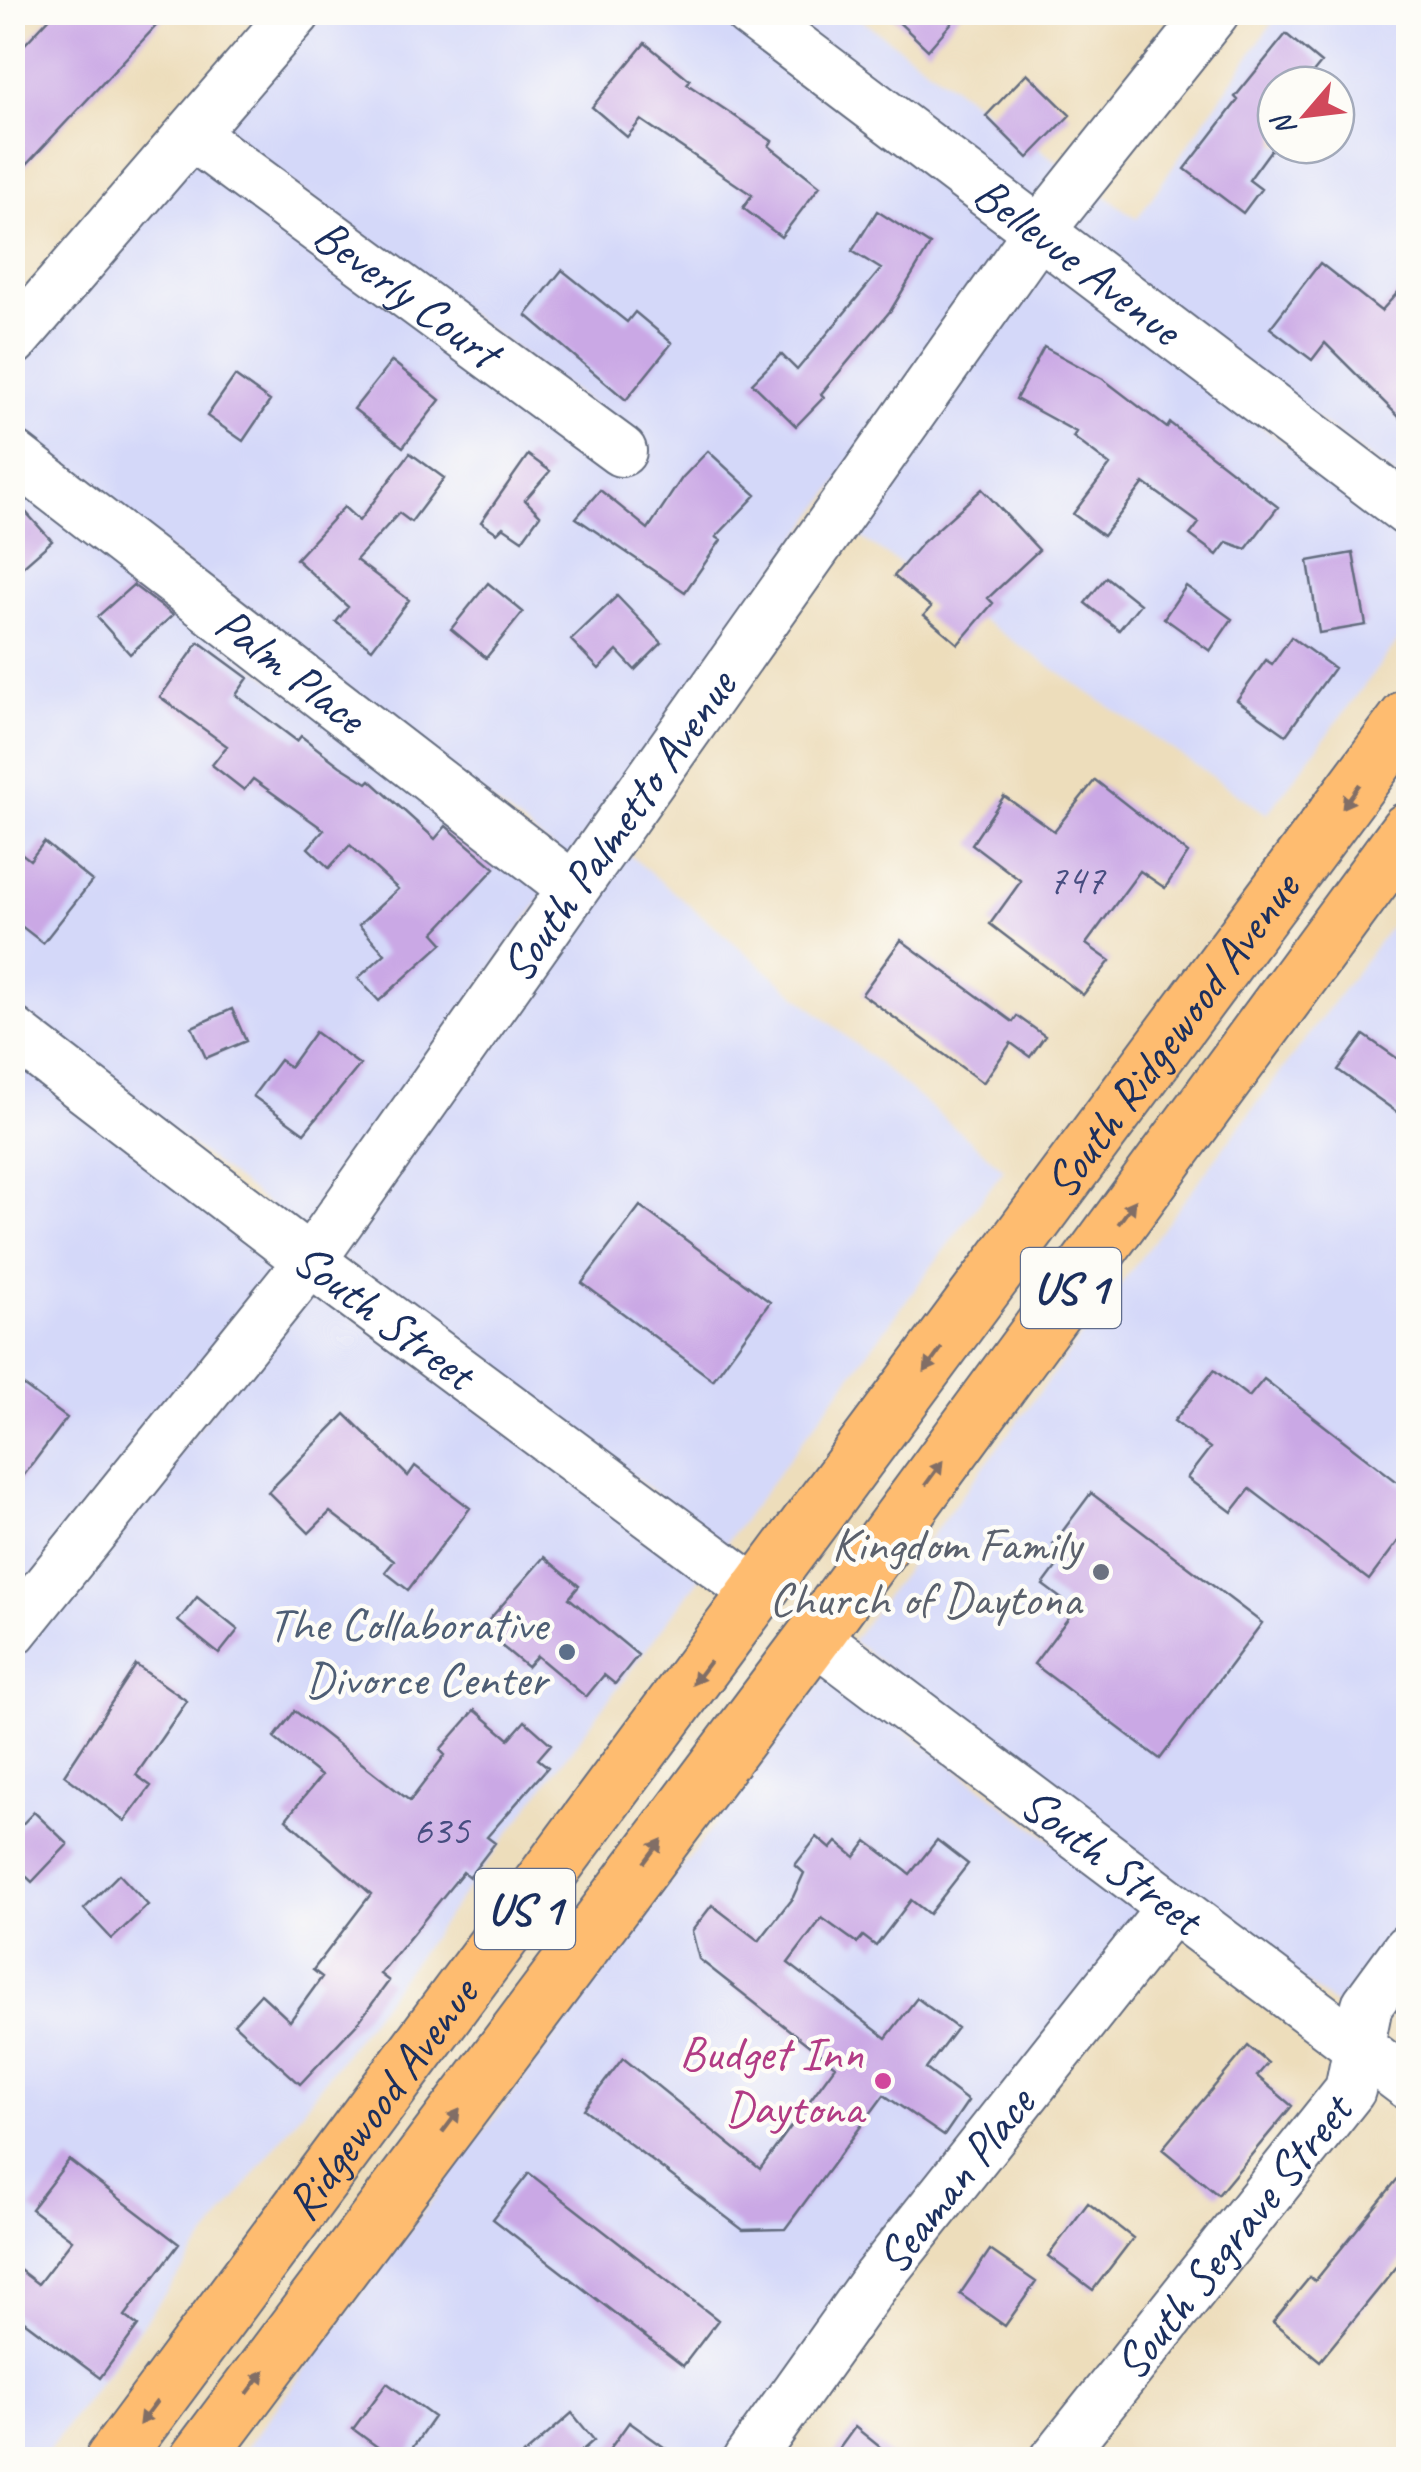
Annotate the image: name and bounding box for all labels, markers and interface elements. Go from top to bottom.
north arrow [1256,65,1356,165]
text: N [1263,107,1304,142]
street label: Bellevue Avenue [962,163,1196,360]
street label: Beverly Court [302,205,516,385]
street label: Palm Place [204,593,380,749]
street label: South Palmetto Avenue [487,656,751,994]
one-way arrow [1341,783,1361,809]
house number: 747 [1048,853,1106,906]
street label: South Ridgewood Avenue [1031,858,1314,1210]
one-way arrow [1117,1199,1137,1225]
street label: South Street [281,1229,490,1405]
road number: US 1 [1021,1248,1121,1328]
one-way arrow [924,1347,944,1373]
one-way arrow [924,1460,944,1486]
place label: Kingdom Family Church of Daytona [769,1514,1085,1629]
marker: Kingdom Family Church of Daytona [1090,1561,1112,1583]
place label: The Collaborative Divorce Center [268,1594,551,1709]
marker: The Collaborative Divorce Center [556,1641,578,1663]
one-way arrow [692,1660,712,1686]
street label: South Street [1009,1773,1217,1950]
house number: 635 [413,1804,471,1857]
one-way arrow [643,1838,663,1864]
road number: US 1 [475,1869,575,1949]
street label: Ridgewood Avenue [272,1963,493,2232]
place label: Budget Inn Daytona [679,2023,867,2138]
marker: Budget Inn Daytona [872,2070,894,2092]
street label: Seaman Place [863,2073,1049,2286]
street label: South Segrave Street [1101,2079,1367,2392]
one-way arrow [440,2109,461,2135]
one-way arrow [245,2369,265,2395]
one-way arrow [138,2400,158,2426]

